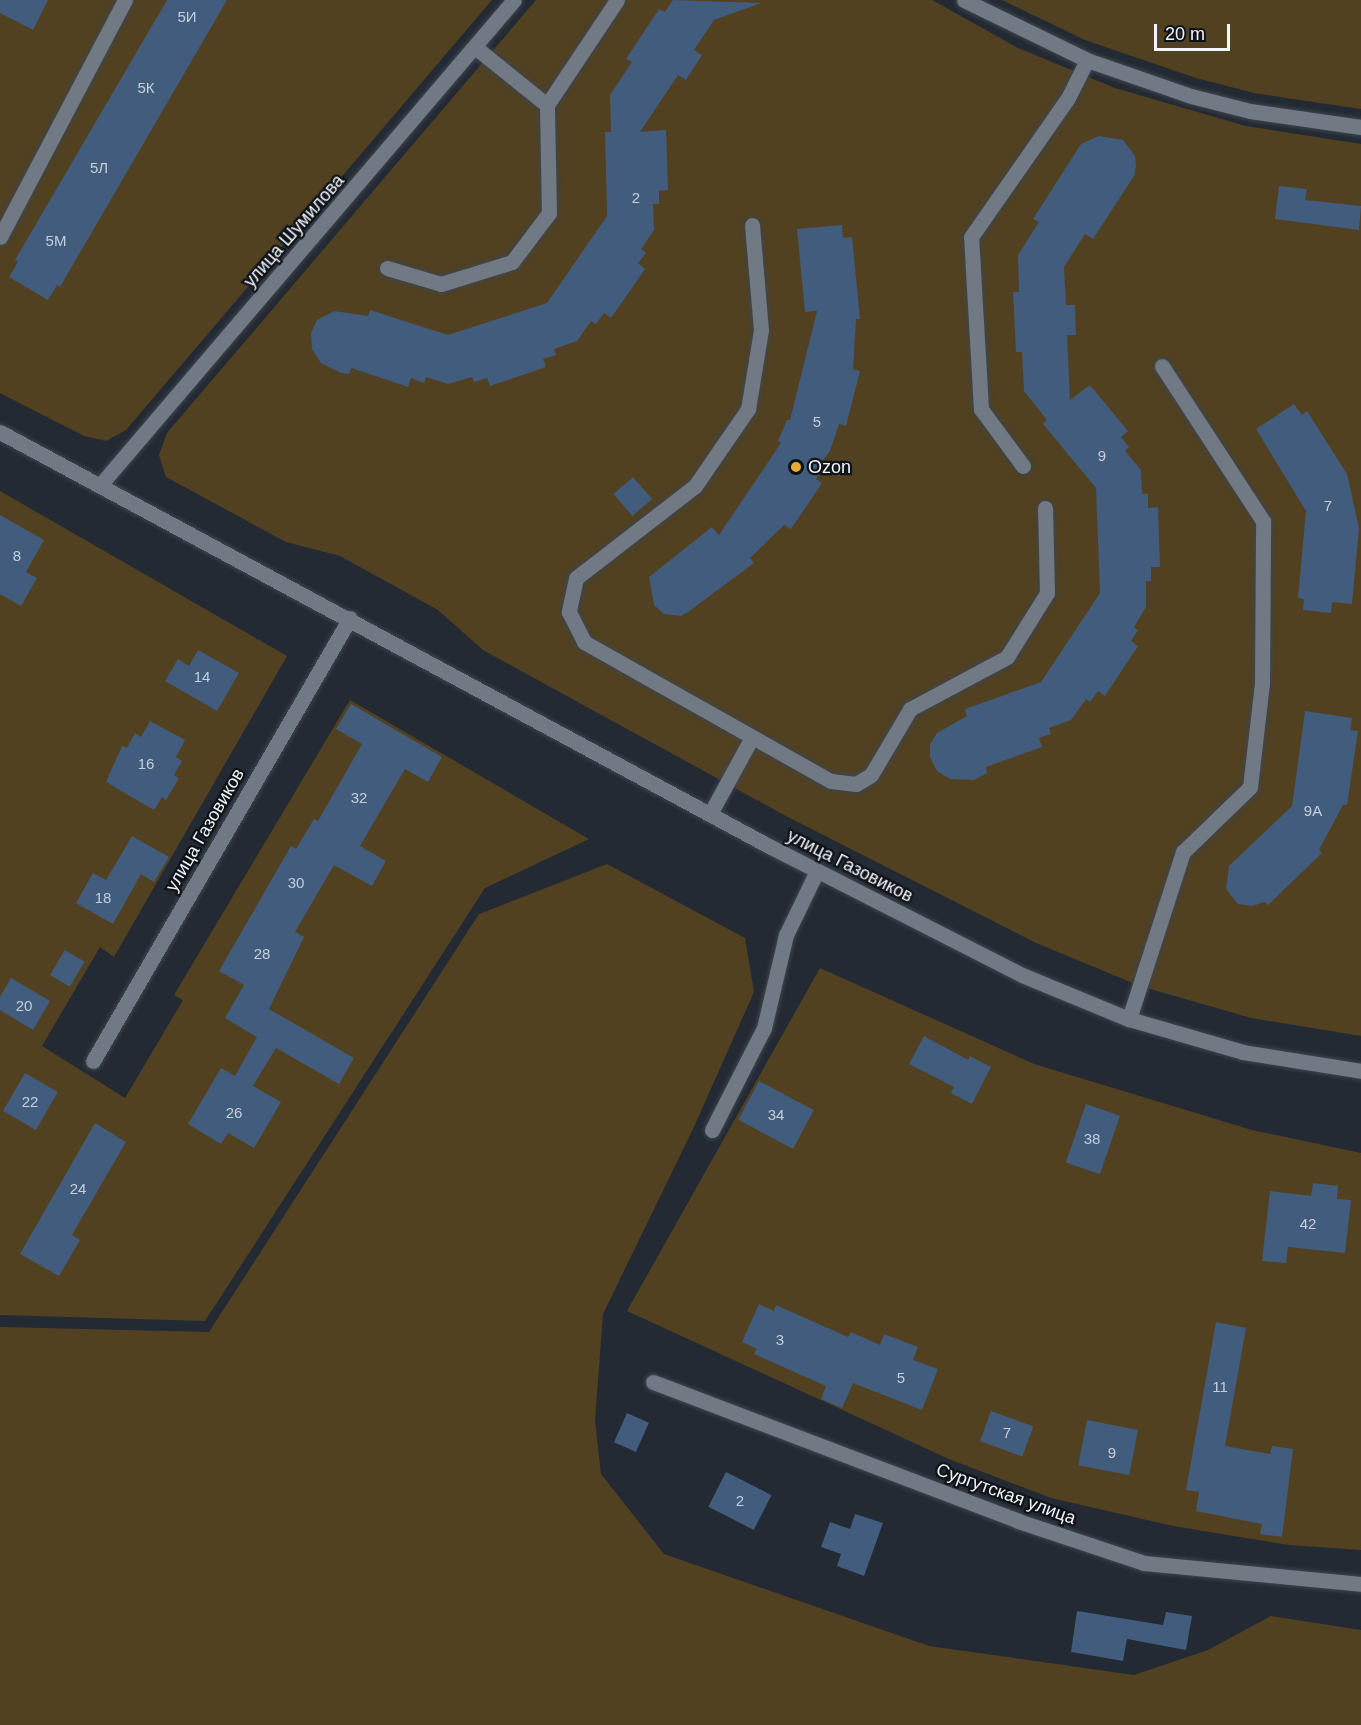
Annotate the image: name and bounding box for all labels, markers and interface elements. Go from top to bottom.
house number: 5И [177,8,197,26]
scale bar [1157,12,1234,50]
text: 20 m [1165,24,1205,44]
house number: 5К [137,79,155,97]
house number: 5Л [90,159,108,177]
street label: улица Шумилова [239,170,349,292]
house number: 2 [632,189,640,207]
house number: 5М [46,232,66,250]
house number: 5 [813,413,821,431]
house number: 9 [1098,447,1106,465]
place label: Ozon [808,456,851,478]
marker: Ozon [789,460,803,474]
house number: 7 [1324,497,1332,515]
house number: 8 [13,547,21,565]
house number: 14 [194,668,210,686]
house number: 16 [138,755,154,773]
street label: улица Газовиков [161,765,249,895]
house number: 32 [351,789,367,807]
house number: 9А [1304,802,1322,820]
street label: улица Газовиков [783,825,917,907]
house number: 30 [288,874,304,892]
house number: 18 [95,889,111,907]
house number: 28 [254,945,270,963]
house number: 20 [16,997,32,1015]
house number: 22 [22,1093,38,1111]
house number: 26 [226,1104,242,1122]
house number: 34 [768,1106,784,1124]
house number: 38 [1084,1130,1100,1148]
house number: 24 [70,1180,86,1198]
house number: 42 [1300,1215,1316,1233]
house number: 3 [776,1331,784,1349]
house number: 5 [897,1369,905,1387]
house number: 11 [1212,1378,1228,1396]
house number: 7 [1003,1424,1011,1442]
house number: 9 [1108,1444,1116,1462]
street label: Сургутская улица [933,1459,1079,1529]
house number: 2 [736,1492,744,1510]

